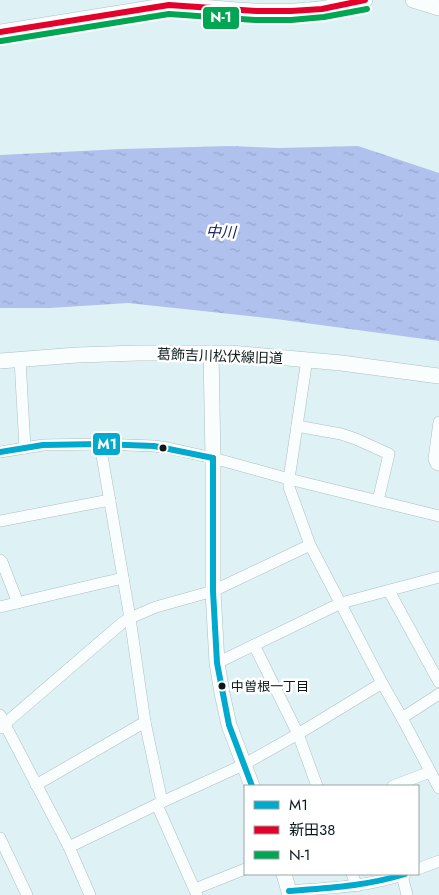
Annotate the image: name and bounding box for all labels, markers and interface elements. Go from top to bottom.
line badge: N-1 [202,6,240,30]
text: N-1 [210,7,232,27]
water label: 中川 [206,220,238,244]
street label: 葛飾吉川松伏線旧道 [157,344,283,368]
line badge: M1 [92,432,121,456]
text: M1 [97,434,117,454]
unlabelled marker [158,443,168,453]
place label: 中曽根一丁目 [231,677,309,696]
marker: 中曽根一丁目 [217,681,227,691]
legend [244,785,419,875]
text: M1 [289,794,308,816]
text: 新田38 [289,819,335,841]
text: N-1 [289,844,311,866]

